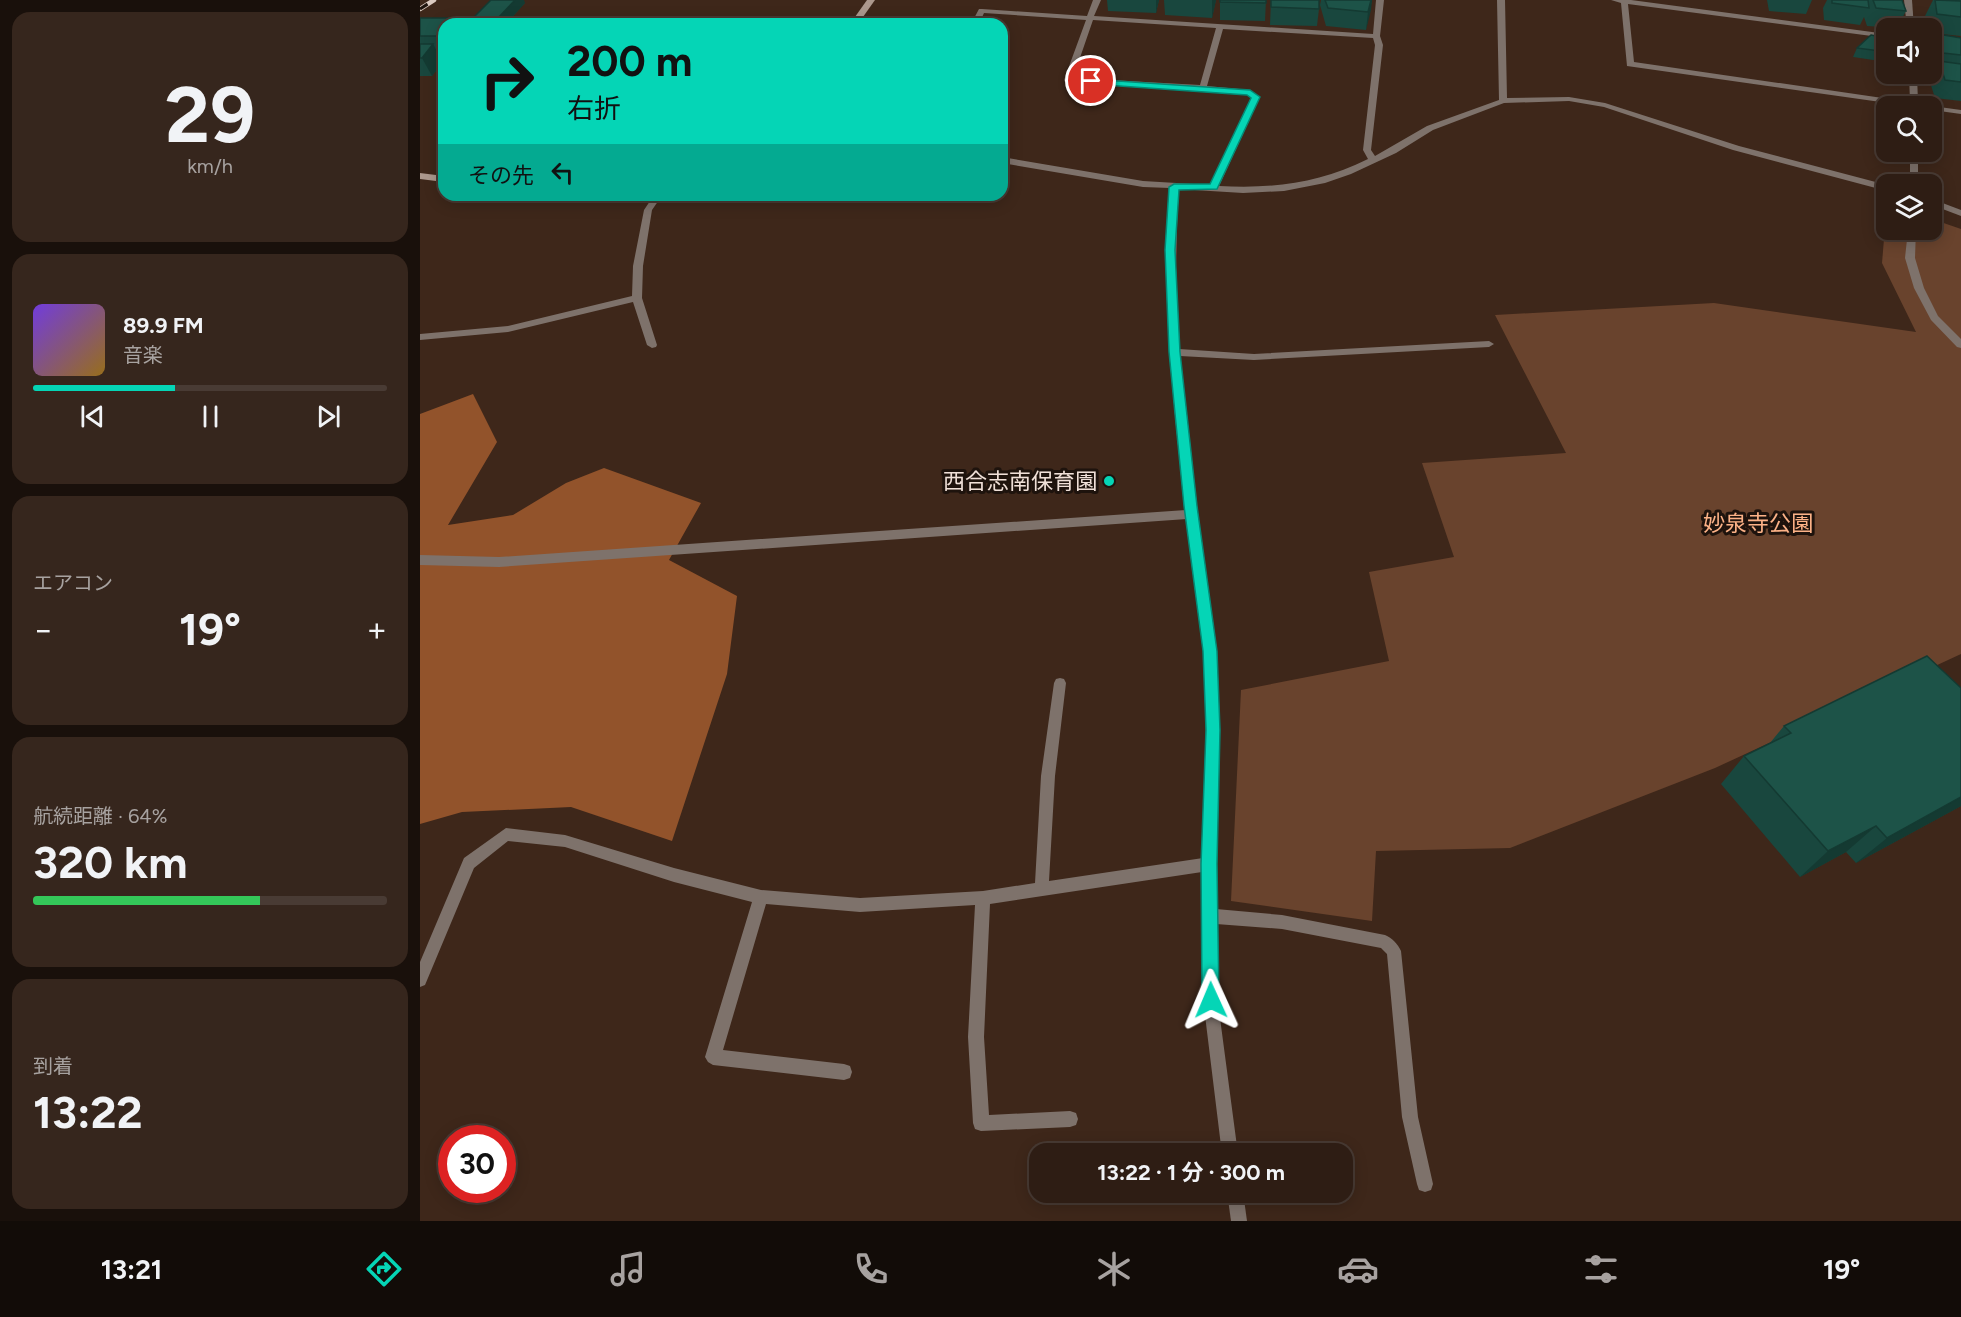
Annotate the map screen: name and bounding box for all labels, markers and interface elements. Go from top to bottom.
map controls [1876,18,1942,240]
button: sound [1876,18,1942,84]
text: 200 m [567,36,692,87]
icon: right [468,42,546,120]
pin [1065,55,1116,106]
icon: arrive [1074,64,1107,97]
text: 29 [165,68,255,162]
text: 右折 [567,92,621,125]
button: search [1876,96,1942,162]
text: km/h [187,154,233,178]
icon: left [546,156,579,189]
text: その先 [468,162,534,189]
button: layers [1876,174,1942,240]
text: 89.9 FM [123,312,204,339]
text: 音楽 [123,343,163,367]
icon: previous [76,400,109,433]
icon: pause [194,400,227,433]
icon: next [312,400,345,433]
place label: 西合志南保育園 [943,468,1097,495]
marker: 西合志南保育園 [1102,474,1116,488]
park label: 妙泉寺公園 [1703,510,1813,537]
text: エアコン [33,571,113,595]
text: 19° [179,602,241,656]
text: − [33,610,54,649]
text: + [366,610,387,649]
text: 航続距離 · 64% [33,804,167,828]
text: 320 km [33,835,187,889]
position arrow [1179,968,1243,1032]
text: 到着 [33,1054,73,1078]
text: 13:22 [33,1085,143,1139]
speed limit sign: 30 [438,1125,516,1203]
text: 13:22 · 1 分 · 300 m [1097,1159,1285,1186]
icon: directions [363,1248,405,1290]
icon: music [607,1248,649,1290]
icon: phone [850,1248,892,1290]
icon: climate [1093,1248,1135,1290]
icon: car [1337,1248,1379,1290]
icon: filters [1580,1248,1622,1290]
text: 13:21 [101,1253,162,1286]
text: 19° [1823,1253,1860,1286]

